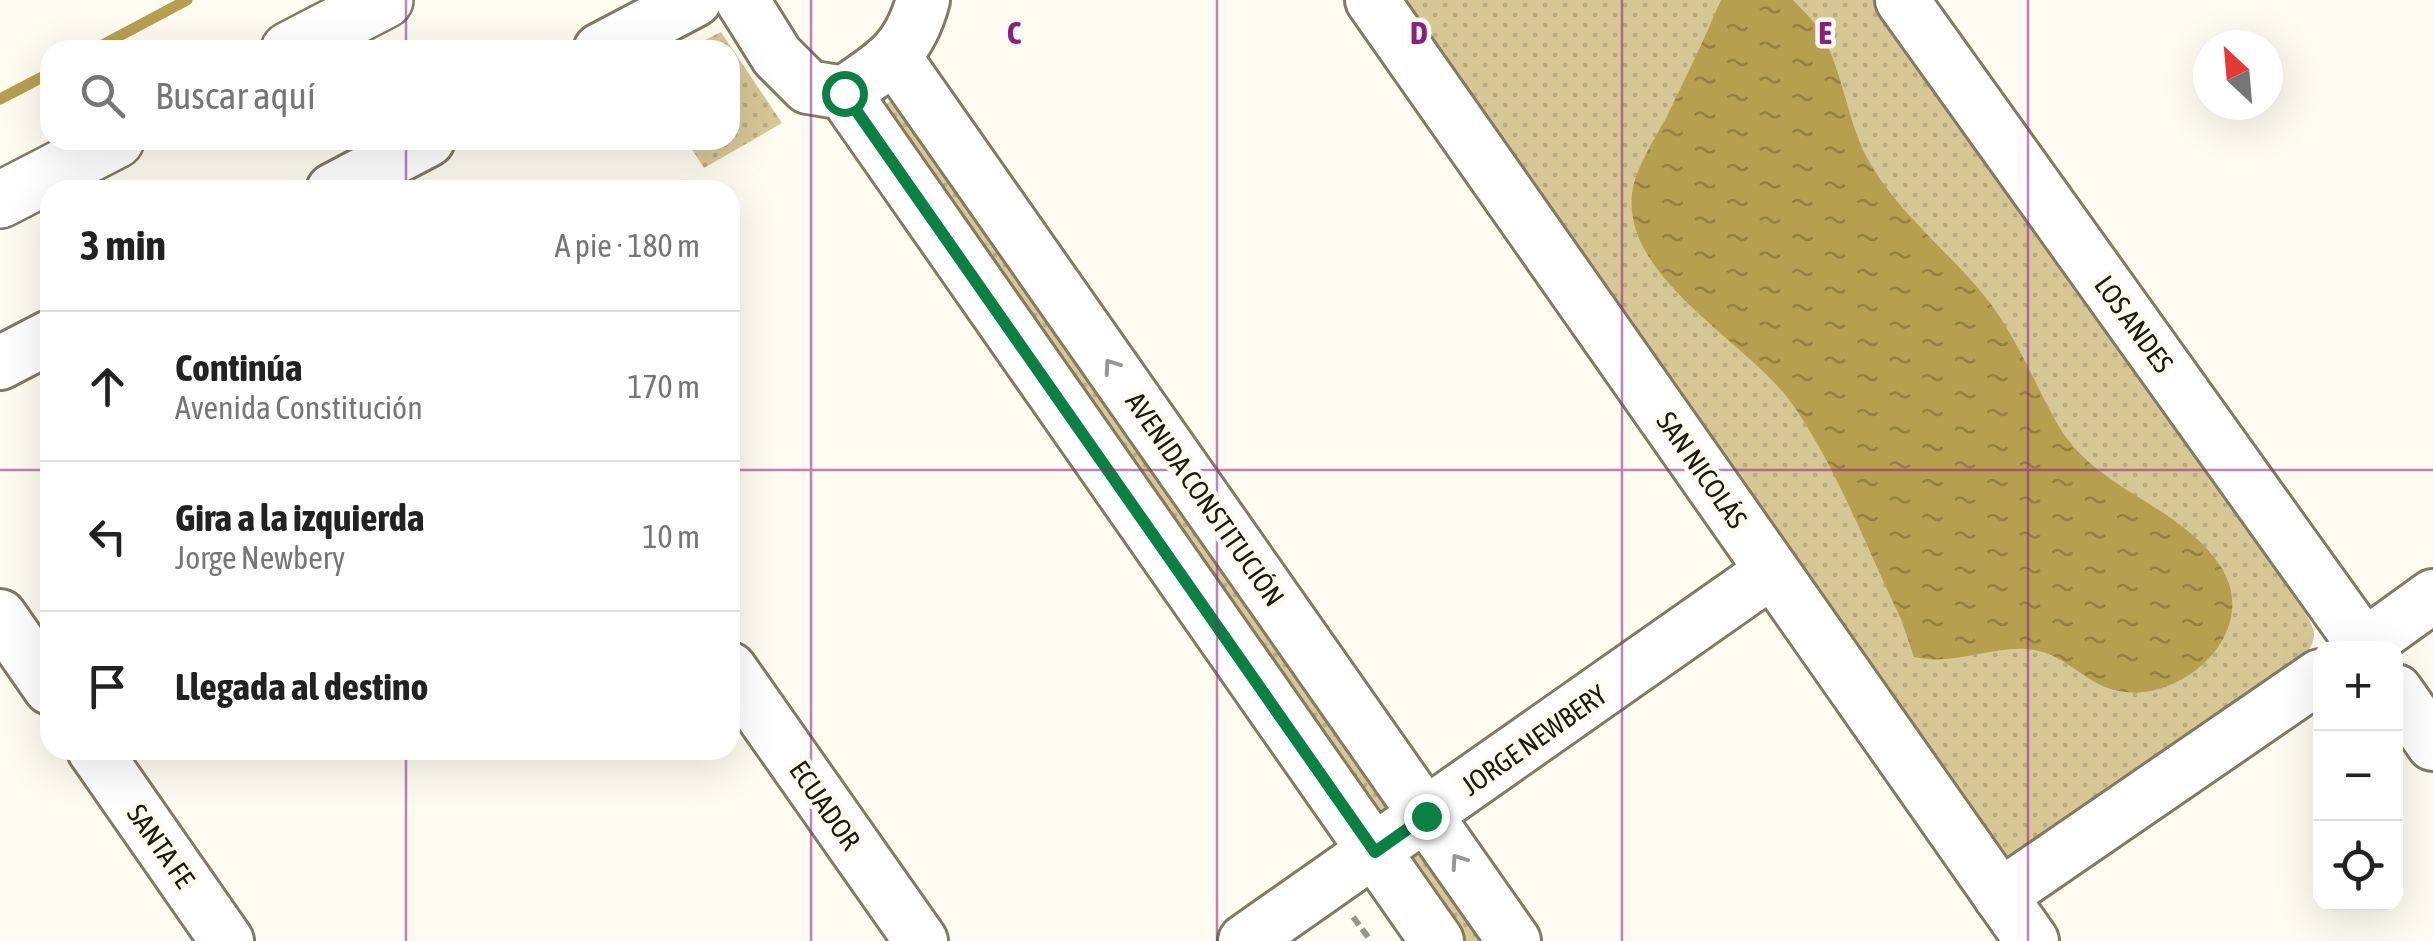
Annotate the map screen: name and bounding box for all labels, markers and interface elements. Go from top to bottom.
text: C [1007,14,1022,51]
text: D [1410,14,1428,51]
text: E [1818,14,1832,51]
north arrow [2193,30,2283,120]
search box [40,40,740,150]
icon: search [75,68,130,123]
route start [822,71,868,117]
text: Buscar aquí [155,74,316,117]
text: 3 min [80,221,166,269]
text: A pie · 180 m [555,227,700,264]
street label: LOS ANDES [2088,269,2180,379]
text: Continúa [175,346,303,389]
one-way arrow [1105,358,1123,377]
icon: ahead [80,359,135,414]
text: 170 m [627,368,700,405]
street label: AVENIDA CONSTITUCIÓN [1119,386,1291,612]
text: Avenida Constitución [175,389,423,426]
street label: SAN NICOLÁS [1650,406,1754,534]
text: Gira a la izquierda [175,496,424,539]
icon: left [80,509,135,564]
text: 10 m [642,518,700,555]
text: Jorge Newbery [175,539,345,576]
map controls [2313,641,2403,911]
button: + [2313,641,2403,731]
icon: arrive [80,659,135,714]
text: Llegada al destino [175,665,428,708]
street label: JORGE NEWBERY [1455,678,1613,802]
button: − [2313,731,2403,821]
street label: ECUADOR [783,755,867,855]
route end [1404,794,1450,840]
street label: SANTA FE [121,798,201,894]
button: locate [2313,821,2403,911]
one-way arrow [1452,854,1470,872]

